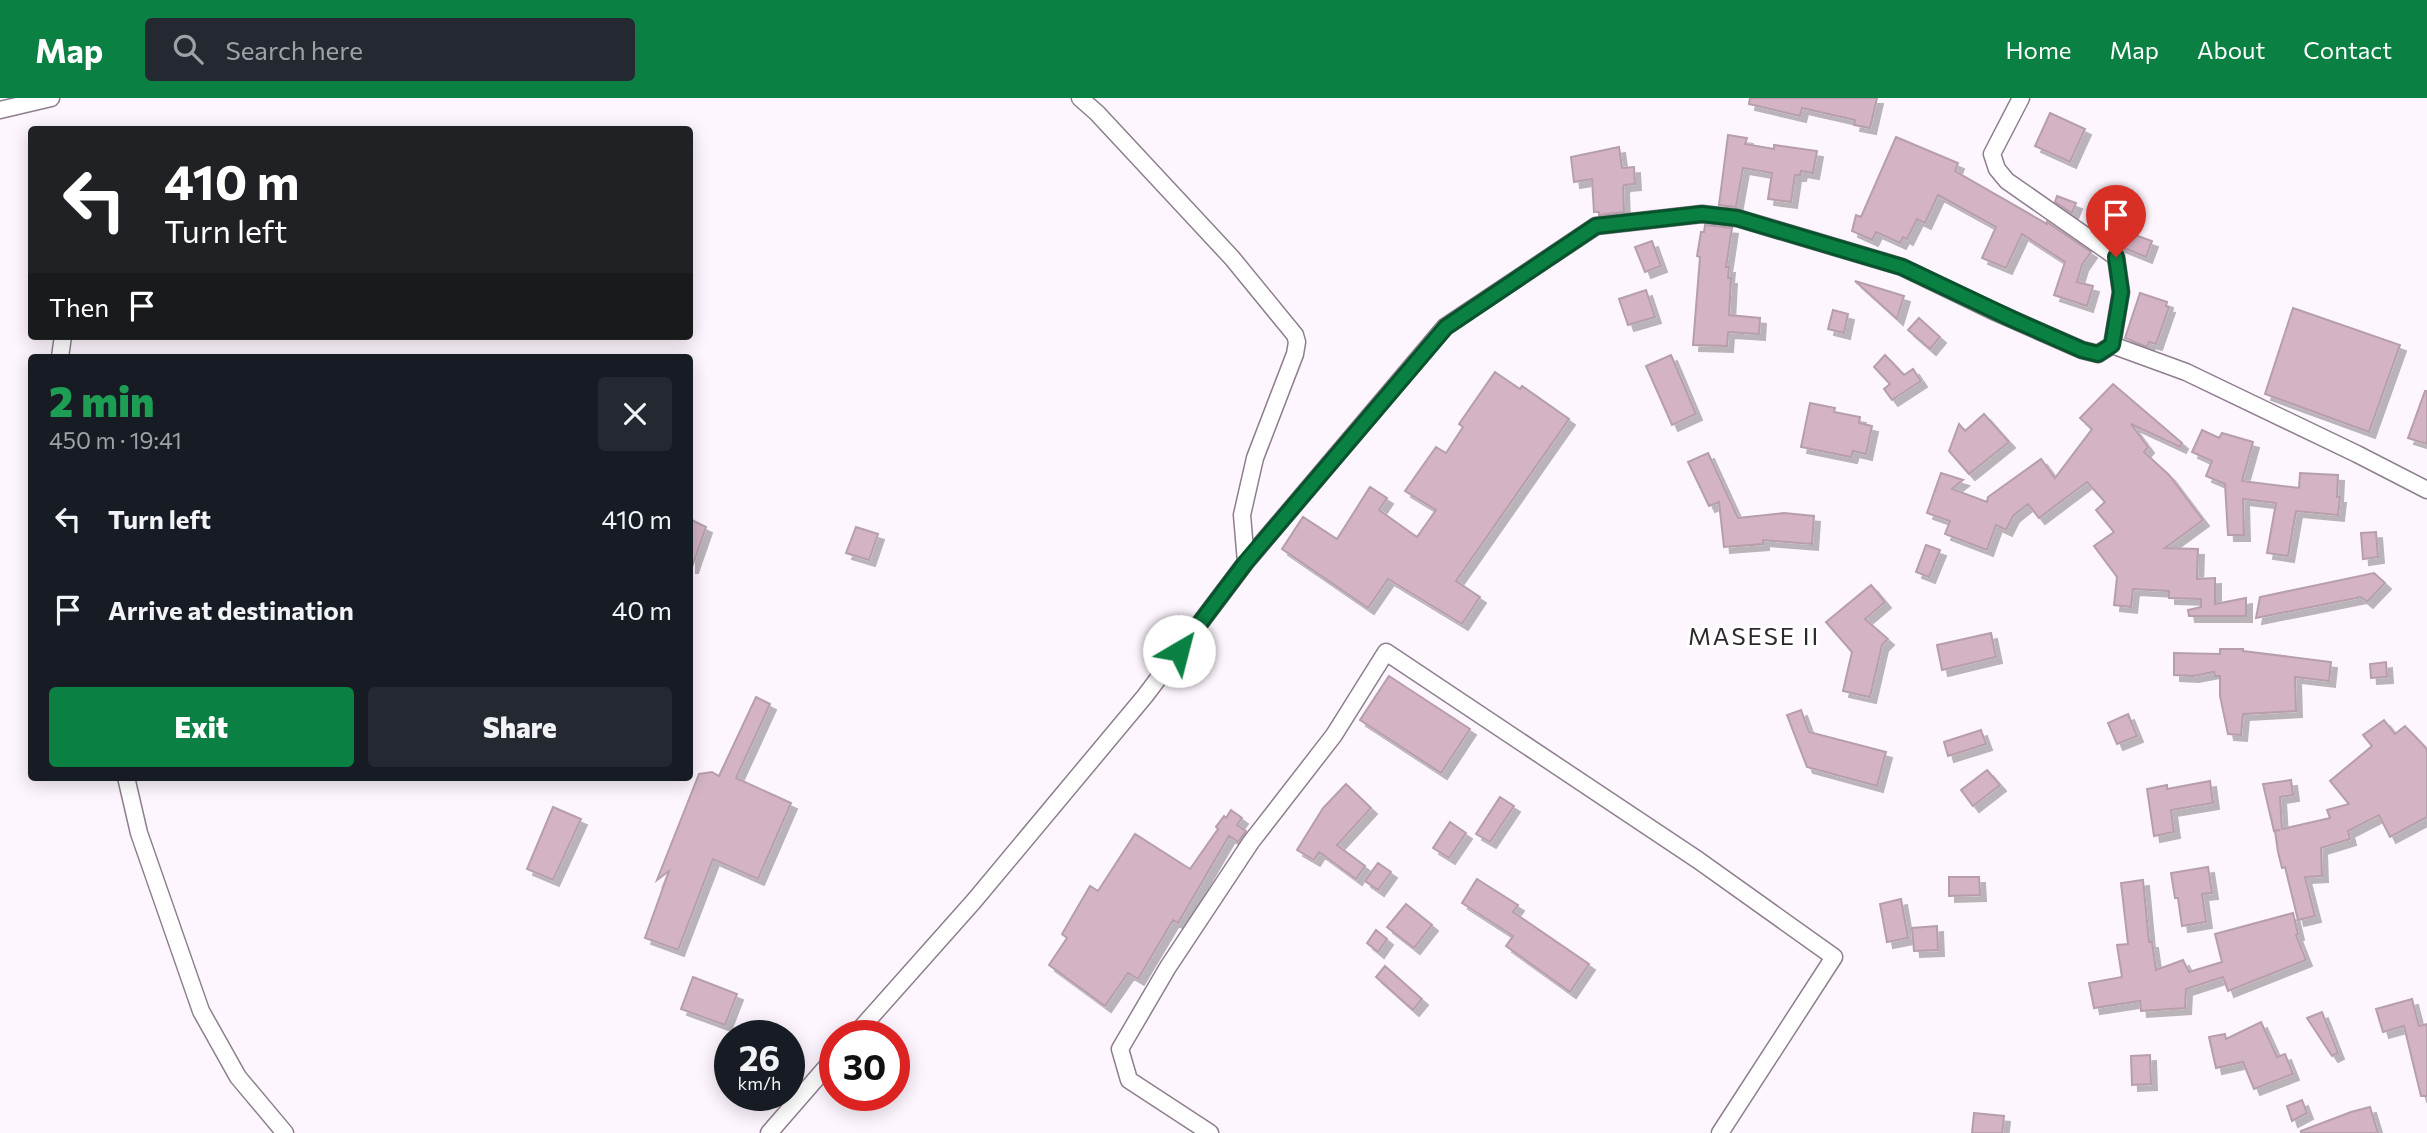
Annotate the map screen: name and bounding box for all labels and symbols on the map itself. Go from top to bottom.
pin [2086,185,2146,257]
position arrow [1142,614,1216,688]
district label: MASESE II [1688,621,1820,650]
speed limit sign: 30 [819,1020,910,1111]

